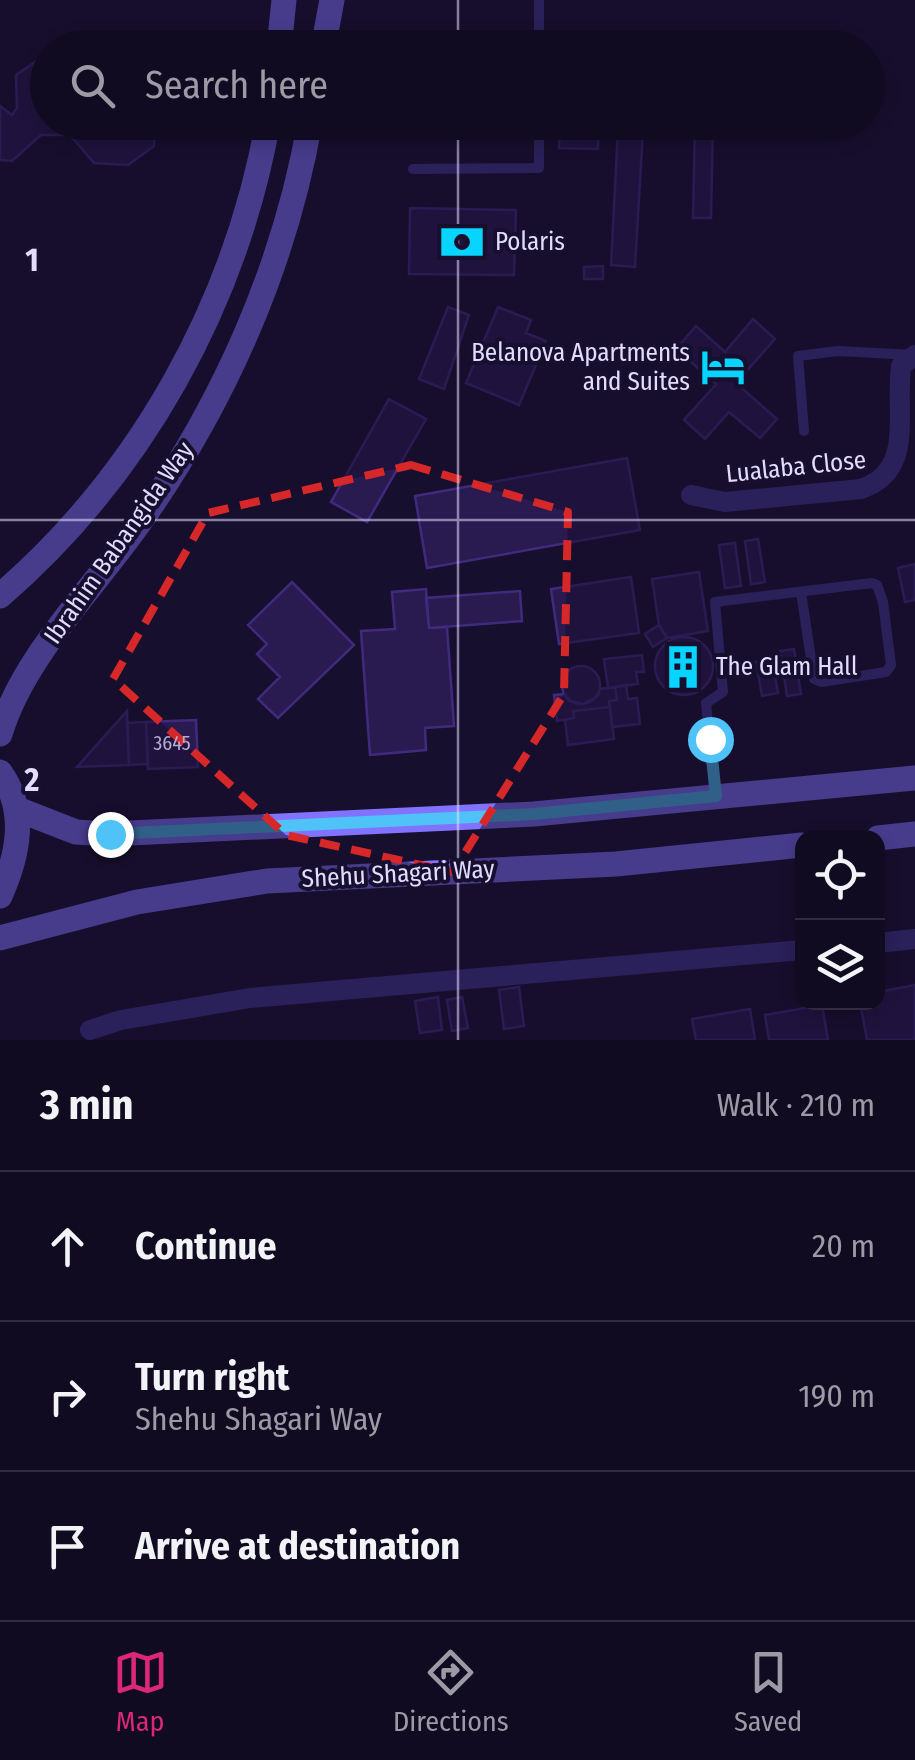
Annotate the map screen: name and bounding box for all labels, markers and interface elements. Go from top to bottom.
search box [30,30,885,140]
icon: search [65,58,120,113]
text: Search here [145,62,328,108]
bank icon: Polaris [438,218,486,266]
place label: Polaris [495,227,565,257]
text: 1 [25,241,39,279]
place label: Belanova Apartments and Suites [471,338,690,397]
hotel icon: Belanova Apartments and Suites [699,343,747,391]
street label: Ibrahim Babangida Way [38,436,200,650]
street label: Lualaba Close [724,445,868,489]
building icon: The Glam Hall [659,643,707,691]
place label: The Glam Hall [716,652,858,682]
route start [688,717,734,763]
house number: 3645 [153,731,191,755]
text: 2 [24,761,40,799]
route end [88,812,134,858]
map controls [795,830,885,1010]
button: locate [795,830,885,920]
street label: Shehu Shagari Way [301,854,495,894]
button: layers [795,920,885,1010]
text: 3 min [40,1080,134,1130]
text: Walk · 210 m [717,1086,875,1124]
icon: ahead [40,1219,95,1274]
text: Continue [135,1223,276,1269]
text: 20 m [812,1227,875,1265]
text: Turn right [135,1354,289,1400]
icon: right [40,1369,95,1424]
text: 190 m [798,1377,875,1415]
text: Shehu Shagari Way [135,1400,382,1438]
icon: arrive [40,1519,95,1574]
text: Arrive at destination [135,1523,460,1569]
tab: Map [113,1645,168,1738]
tab: Directions [393,1645,509,1738]
tab: Saved [734,1645,802,1738]

